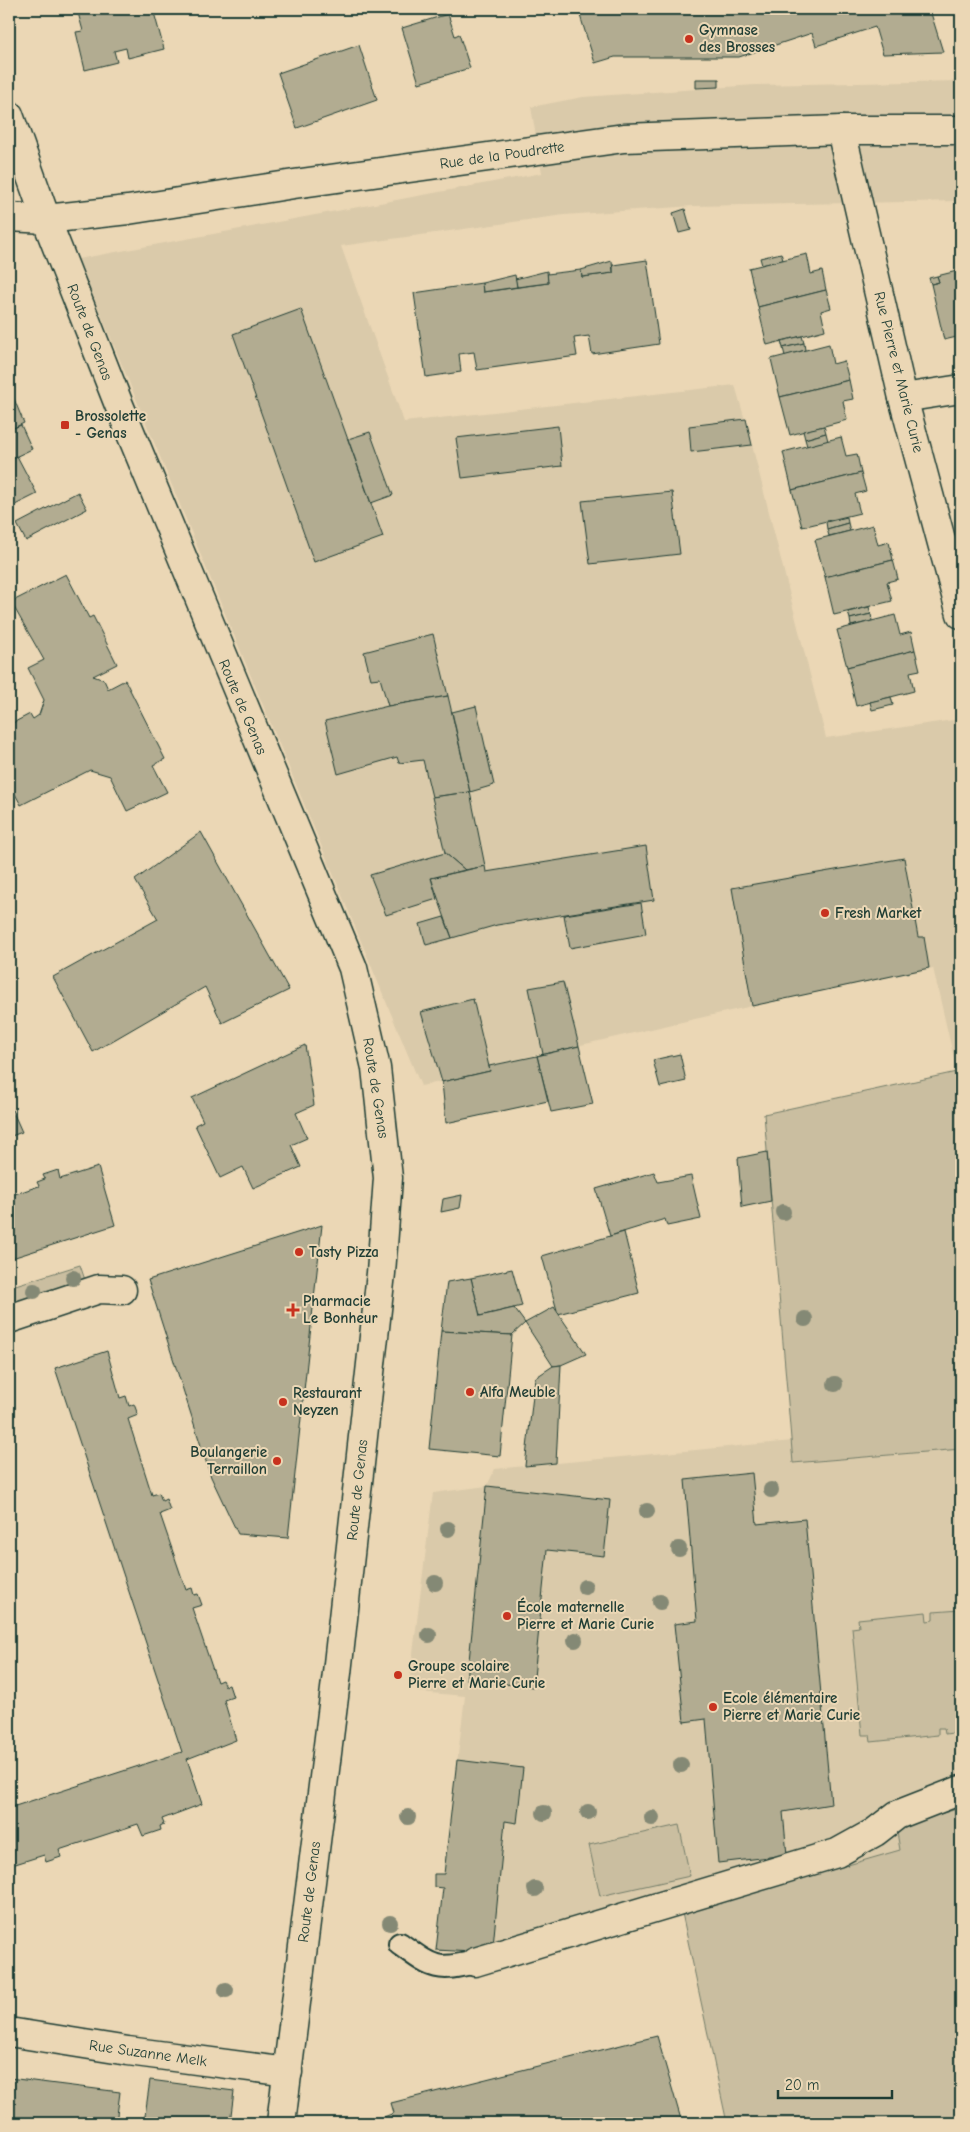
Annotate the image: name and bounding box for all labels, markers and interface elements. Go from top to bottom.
place label: Gymnase des Brosses [699,21,775,56]
marker: Gymnase des Brosses [683,33,695,45]
street label: Rue de la Poudrette [438,137,566,173]
street label: Route de Genas [63,281,117,383]
street label: Rue Pierre et Marie Curie [870,290,928,455]
place label: Brossolette - Genas [75,407,146,442]
marker: Brossolette - Genas [59,419,71,431]
street label: Route de Genas [215,657,271,757]
place label: Fresh Market [835,904,923,922]
marker: Fresh Market [819,907,831,919]
street label: Route de Genas [359,1036,393,1140]
place label: Tasty Pizza [309,1243,379,1261]
marker: Tasty Pizza [293,1246,305,1258]
place label: Pharmacie Le Bonheur [303,1292,378,1327]
marker: Pharmacie Le Bonheur [287,1304,299,1316]
place label: Alfa Meuble [480,1383,555,1401]
place label: Restaurant Neyzen [293,1384,363,1419]
marker: Alfa Meuble [464,1386,476,1398]
marker: Restaurant Neyzen [277,1396,289,1408]
street label: Route de Genas [343,1438,371,1542]
place label: Boulangerie Terraillon [190,1443,267,1478]
marker: Boulangerie Terraillon [271,1455,283,1467]
place label: École maternelle Pierre et Marie Curie [517,1597,654,1633]
marker: École maternelle Pierre et Marie Curie [501,1610,513,1622]
place label: Groupe scolaire Pierre et Marie Curie [408,1657,545,1692]
marker: Groupe scolaire Pierre et Marie Curie [392,1669,404,1681]
place label: Ecole élémentaire Pierre et Marie Curie [723,1689,860,1724]
marker: Ecole élémentaire Pierre et Marie Curie [707,1701,719,1713]
street label: Route de Genas [294,1840,324,1944]
street label: Rue Suzanne Melk [88,2036,209,2070]
scale bar [778,2067,891,2099]
text: 20 m [785,2076,819,2094]

